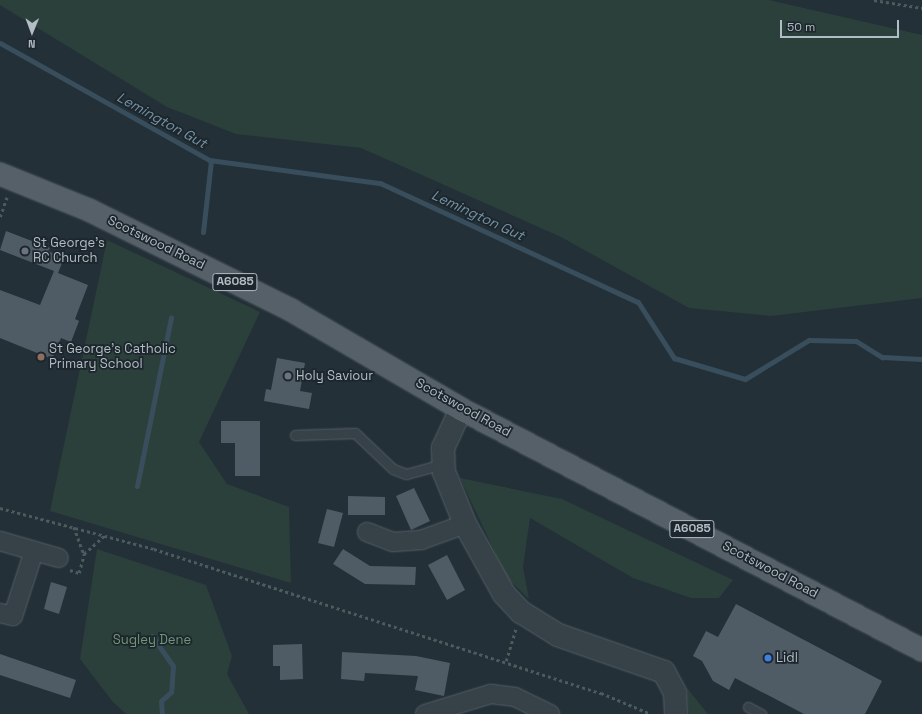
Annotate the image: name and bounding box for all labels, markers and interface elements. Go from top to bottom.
north arrow [12,12,52,52]
scale bar [782,12,901,38]
text: 50 m [787,19,815,35]
text: N [28,37,36,51]
water label: Lemington Gut [114,88,210,152]
water label: Lemington Gut [429,186,527,244]
street label: Scotswood Road [105,213,207,273]
place label: St George's RC Church [33,236,105,267]
marker: St George's RC Church [20,246,30,256]
road number: A6085 [212,272,258,292]
place label: St George's Catholic Primary School [49,342,176,373]
marker: St George's Catholic Primary School [36,352,46,362]
place label: Holy Saviour [296,368,373,384]
marker: Holy Saviour [283,371,293,381]
street label: Scotswood Road [413,375,513,441]
road number: A6085 [669,519,715,539]
street label: Scotswood Road [719,538,821,602]
park label: Sugley Dene [113,632,191,648]
place label: Lidl [776,650,798,666]
marker: Lidl [763,653,773,663]

